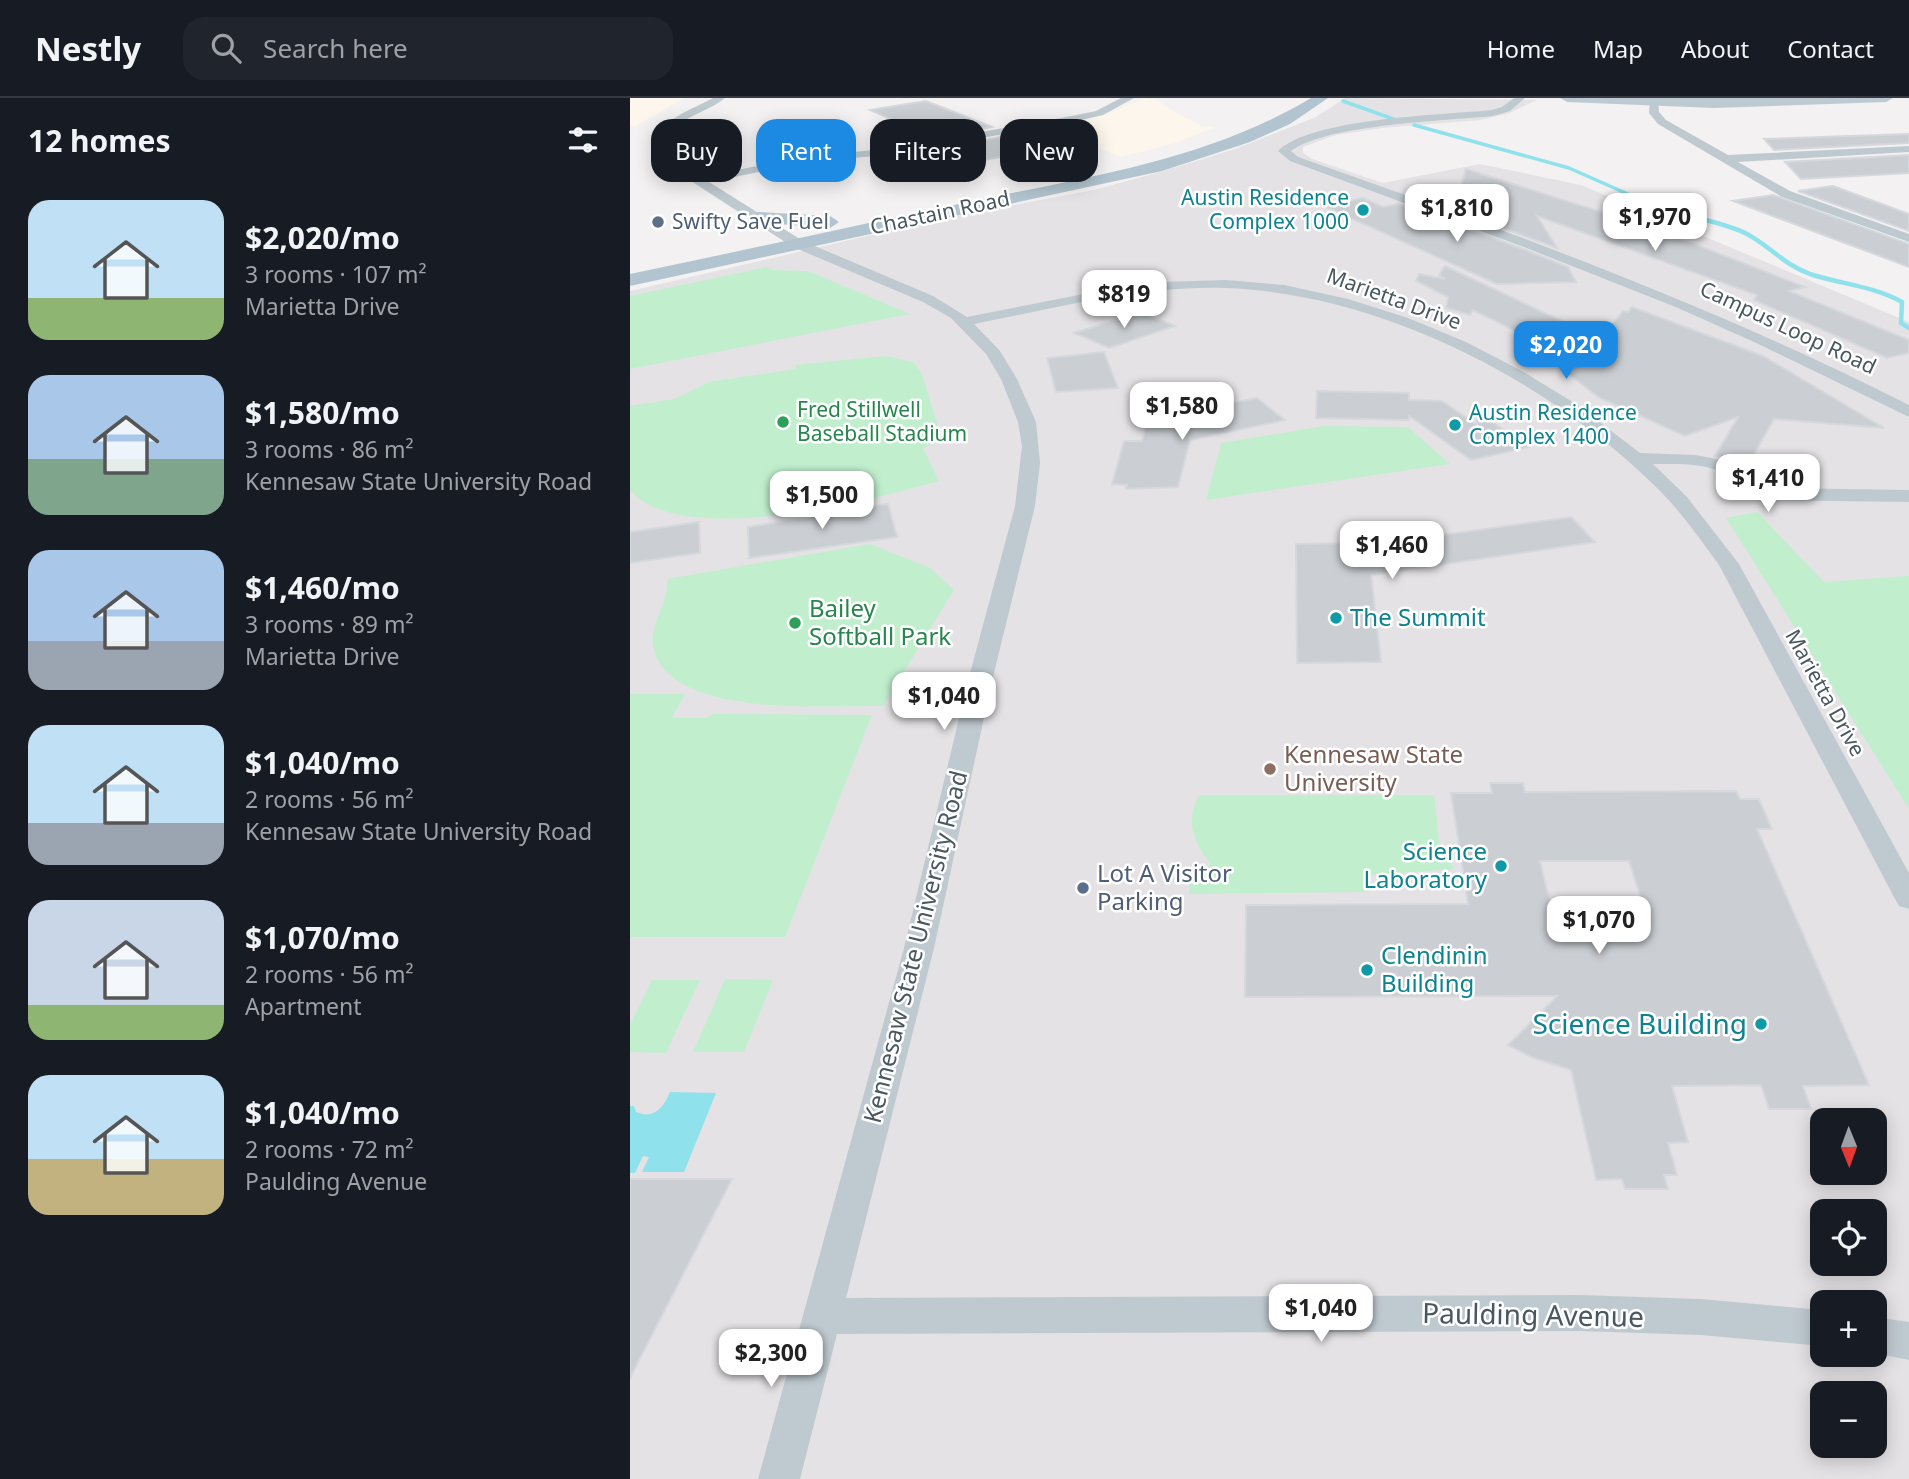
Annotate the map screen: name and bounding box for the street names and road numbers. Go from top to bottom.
street label: Chastain Road [868,184,1012,240]
street label: Marietta Drive [1323,261,1465,335]
street label: Campus Loop Road [1696,274,1881,380]
street label: Marietta Drive [1779,624,1872,761]
street label: Kennesaw State University Road [855,767,974,1126]
street label: Paulding Avenue [1422,1293,1644,1335]

